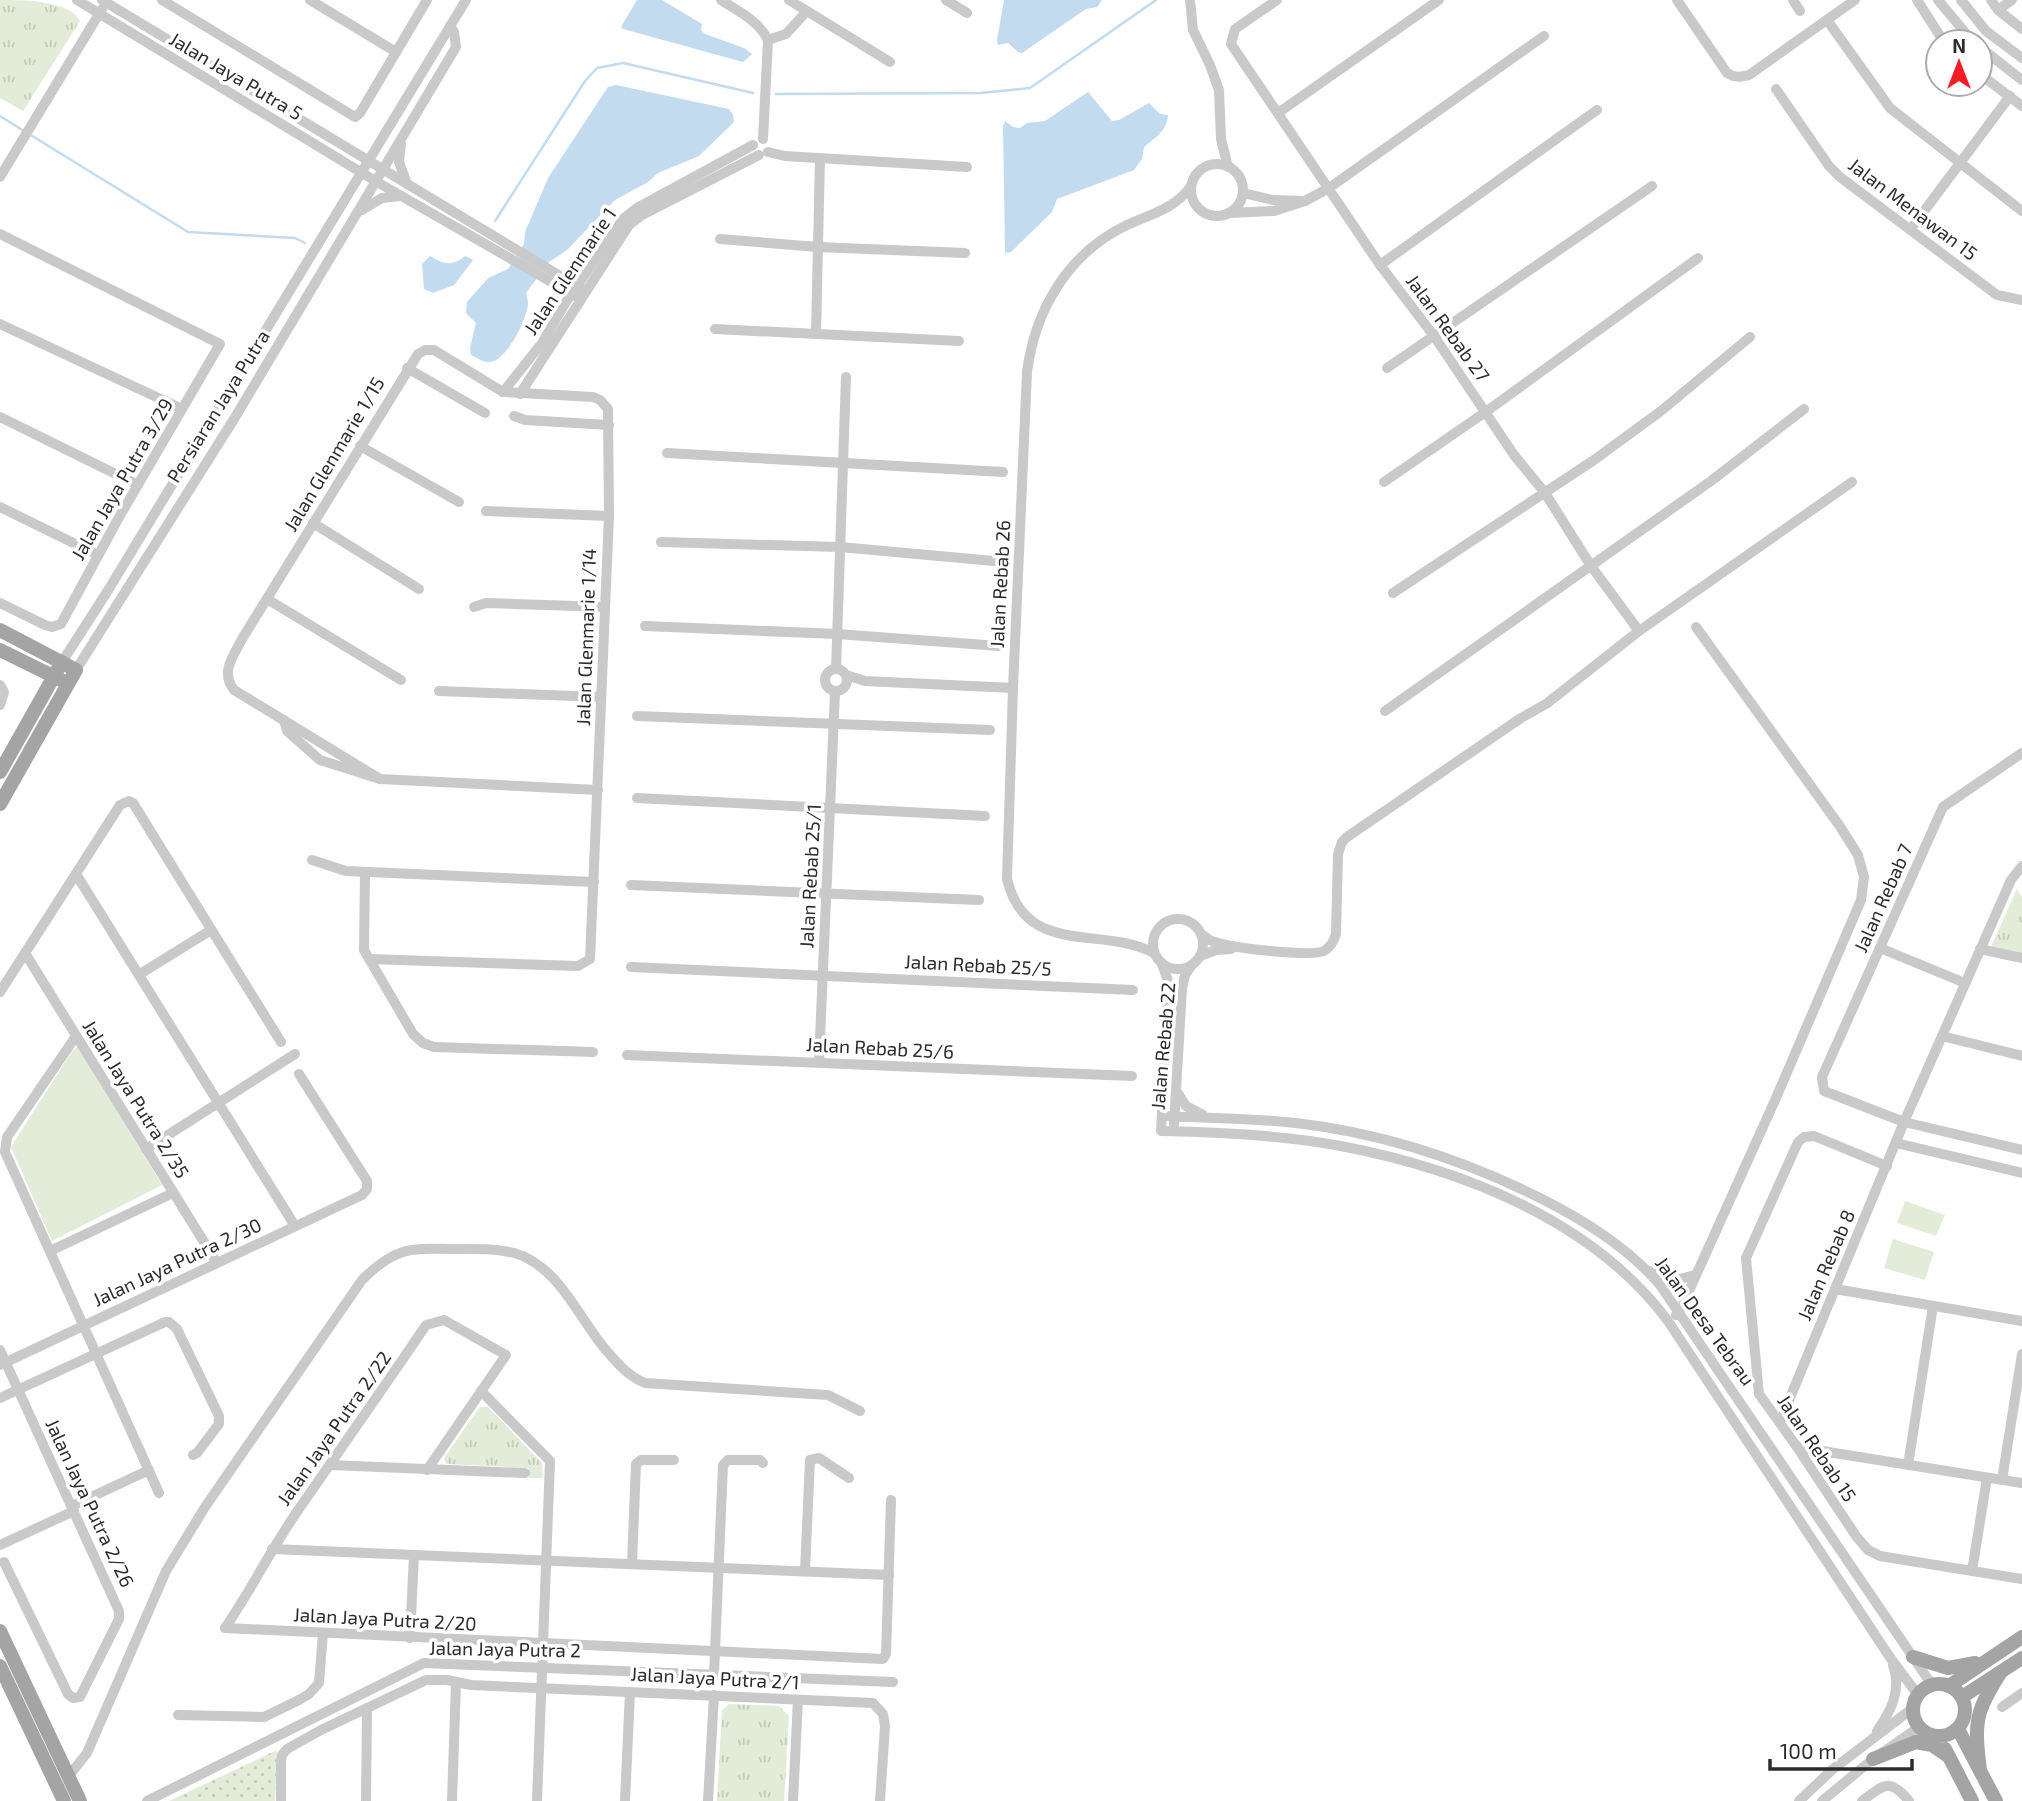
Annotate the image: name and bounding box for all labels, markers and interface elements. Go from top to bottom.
street label: Jalan Jaya Putra 5 [166,27,307,124]
north arrow [1924,28,1994,98]
text: N [1952,34,1966,57]
street label: Jalan Menawan 15 [1844,153,1982,265]
street label: Jalan Glenmarie 1 [519,203,621,339]
street label: Jalan Rebab 27 [1402,270,1495,386]
street label: Persiaran Jaya Putra [161,325,274,486]
street label: Jalan Glenmarie 1/15 [278,372,389,535]
street label: Jalan Jaya Putra 3/29 [66,394,177,564]
street label: Jalan Rebab 26 [985,519,1014,648]
street label: Jalan Glenmarie 1/14 [571,548,600,726]
street label: Jalan Rebab 25/1 [794,803,825,949]
street label: Jalan Rebab 7 [1848,840,1917,956]
street label: Jalan Rebab 25/5 [904,949,1052,980]
street label: Jalan Rebab 22 [1145,981,1180,1111]
street label: Jalan Jaya Putra 2/35 [78,1015,194,1182]
street label: Jalan Rebab 25/6 [806,1032,955,1063]
street label: Jalan Rebab 8 [1792,1206,1859,1324]
street label: Jalan Jaya Putra 2/30 [89,1212,265,1311]
street label: Jalan Desa Tebrau [1651,1252,1760,1390]
street label: Jalan Jaya Putra 2/22 [272,1346,395,1509]
street label: Jalan Rebab 15 [1773,1390,1862,1506]
street label: Jalan Jaya Putra 2/26 [41,1415,140,1591]
street label: Jalan Jaya Putra 2/20 [293,1602,477,1635]
street label: Jalan Jaya Putra 2 [429,1636,581,1661]
street label: Jalan Jaya Putra 2/1 [630,1662,800,1693]
scale bar [1770,1728,1912,1772]
text: 100 m [1780,1738,1837,1763]

